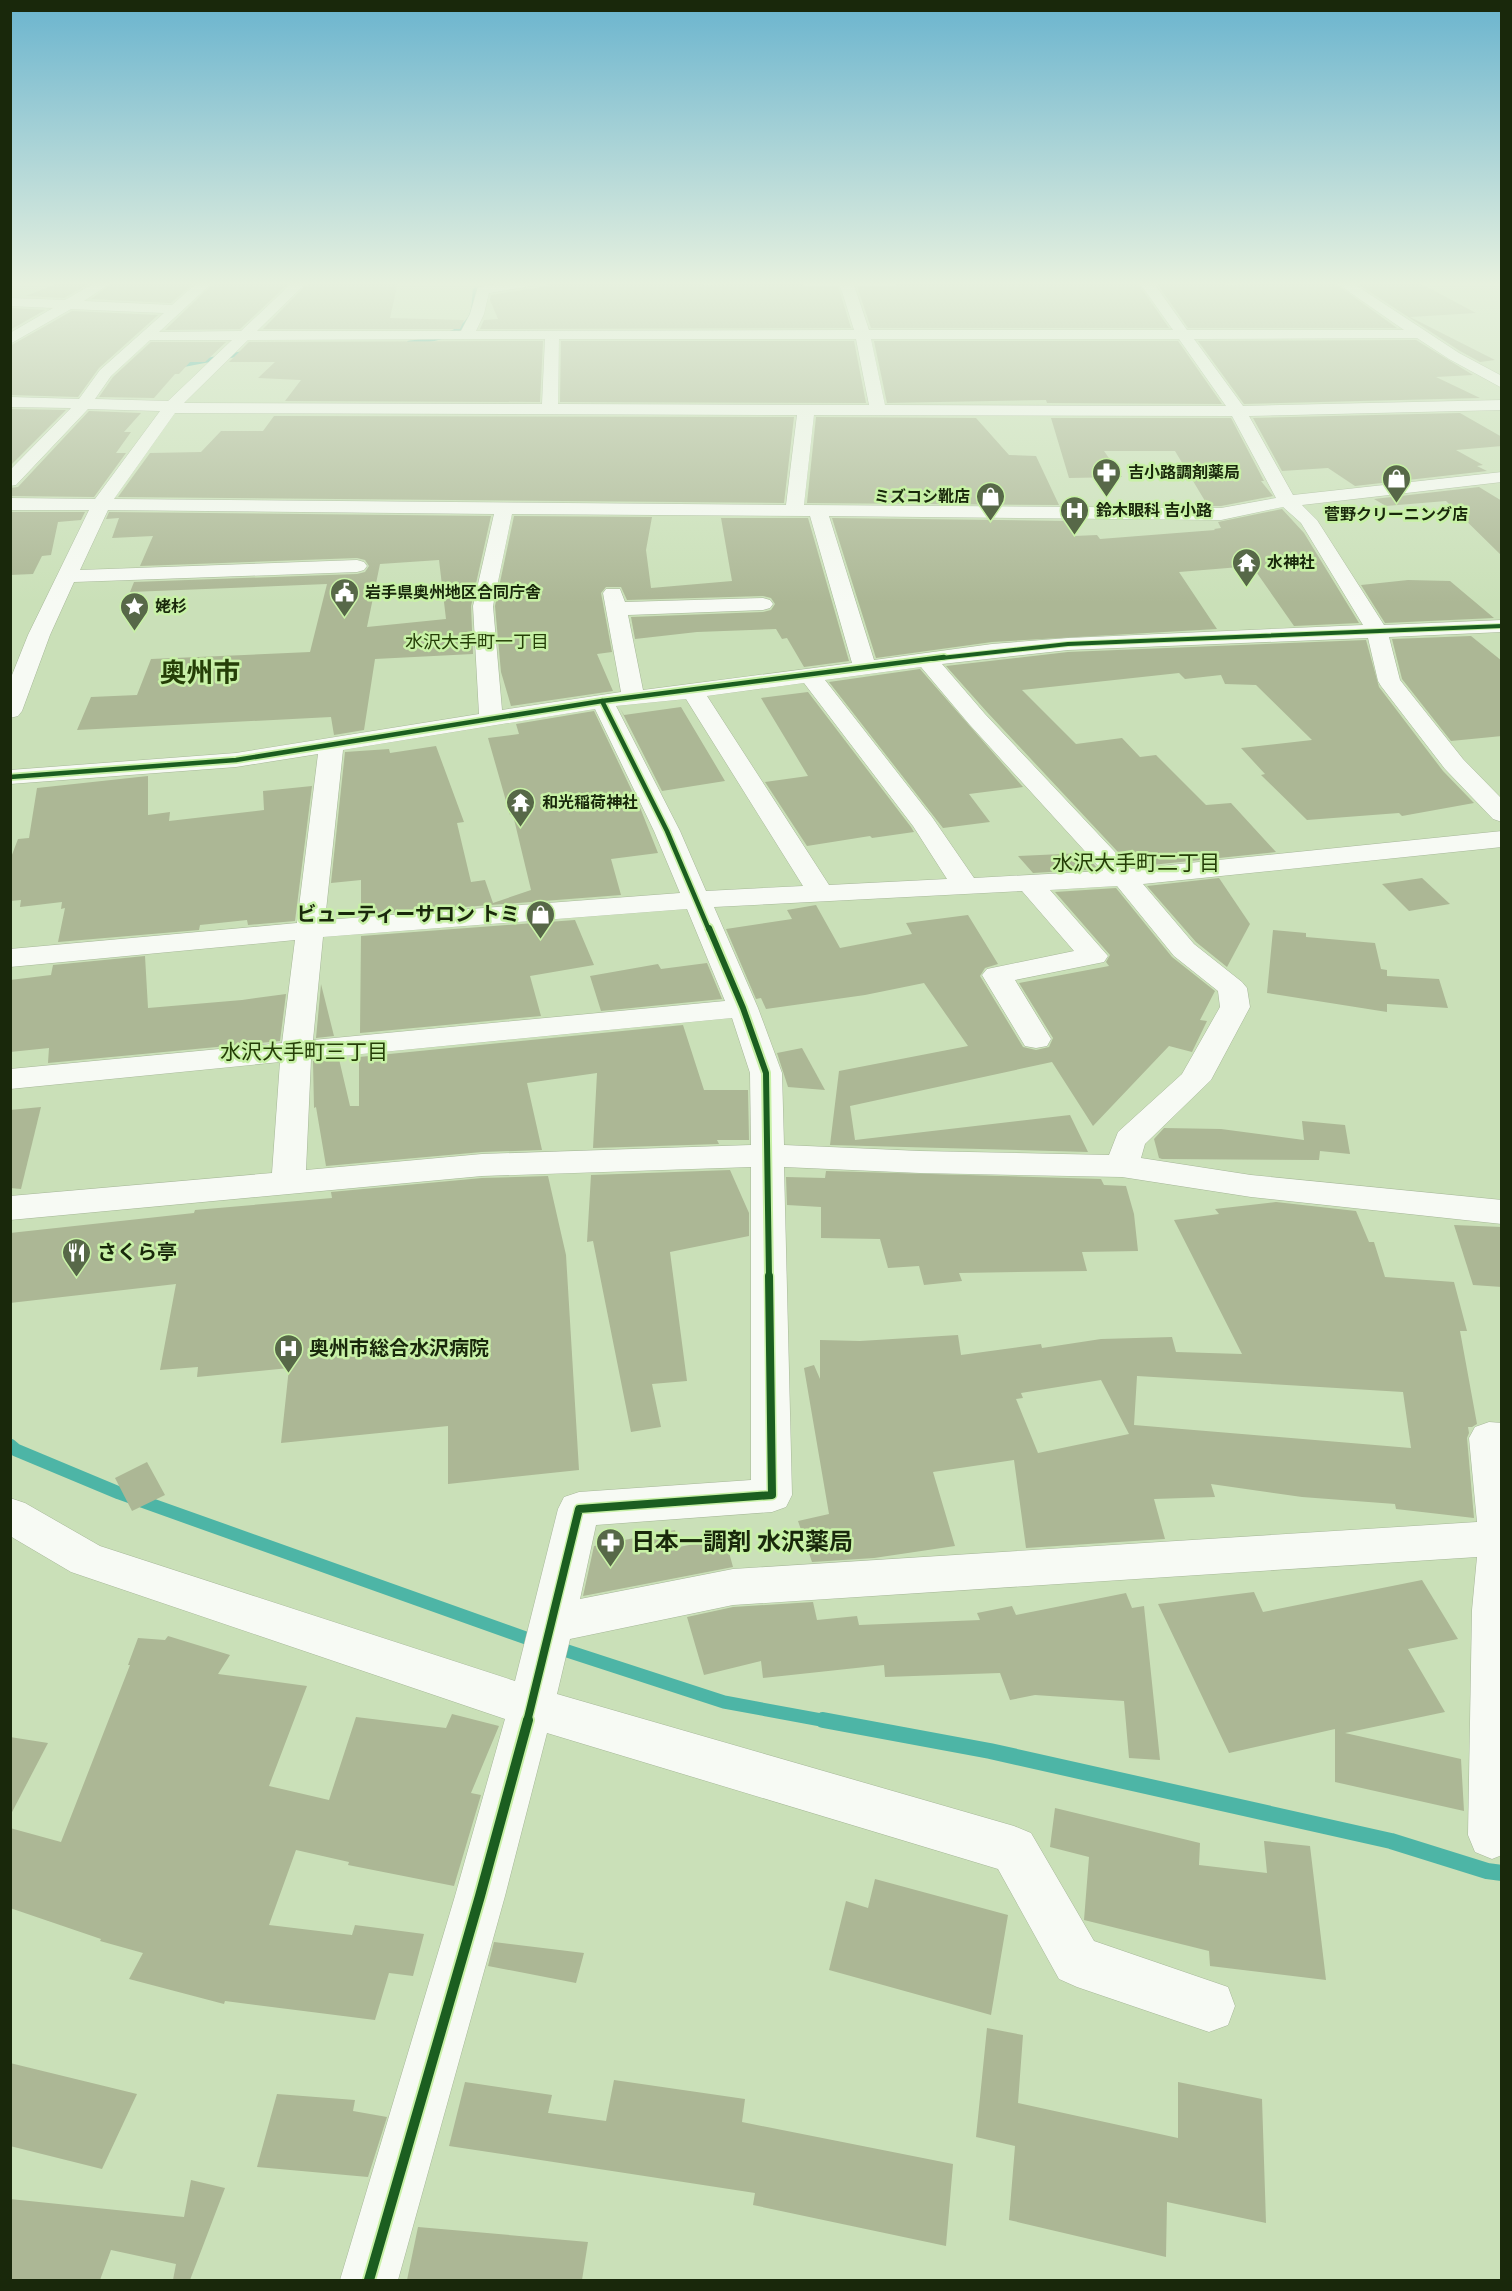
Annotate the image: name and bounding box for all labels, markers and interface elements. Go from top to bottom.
pharmacy icon: 吉小路調剤薬局 [1091,456,1123,498]
shop icon: 菅野クリーニング店 [1380,462,1412,504]
place label: 吉小路調剤薬局 [1128,463,1240,482]
shop icon: ミズコシ靴店 [975,480,1007,522]
place label: ミズコシ靴店 [874,487,970,506]
hospital icon: 鈴木眼科 吉小路 [1059,494,1091,536]
place label: 鈴木眼科 吉小路 [1096,501,1212,520]
place label: 菅野クリーニング店 [1324,505,1468,524]
temple icon: 水神社 [1230,546,1262,588]
place label: 水神社 [1267,553,1315,572]
public building icon: 岩手県奥州地区合同庁舎 [328,576,360,618]
place label: 岩手県奥州地区合同庁舎 [365,583,541,602]
place icon: 姥杉 [118,590,150,632]
place label: 姥杉 [155,597,187,616]
district label: 水沢大手町一丁目 [405,631,549,652]
district label: 奥州市 [160,657,241,689]
temple icon: 和光稲荷神社 [505,786,537,828]
place label: 和光稲荷神社 [542,793,638,812]
district label: 水沢大手町二丁目 [1052,851,1220,875]
shop icon: ビューティーサロン トミ [525,898,557,940]
place label: ビューティーサロン トミ [297,902,520,926]
district label: 水沢大手町三丁目 [220,1040,388,1064]
restaurant icon: さくら亭 [60,1236,92,1278]
place label: さくら亭 [97,1240,177,1264]
hospital icon: 奥州市総合水沢病院 [272,1332,304,1374]
place label: 奥州市総合水沢病院 [309,1336,489,1360]
pharmacy icon: 日本一調剤 水沢薬局 [594,1526,626,1568]
place label: 日本一調剤 水沢薬局 [631,1528,853,1556]

